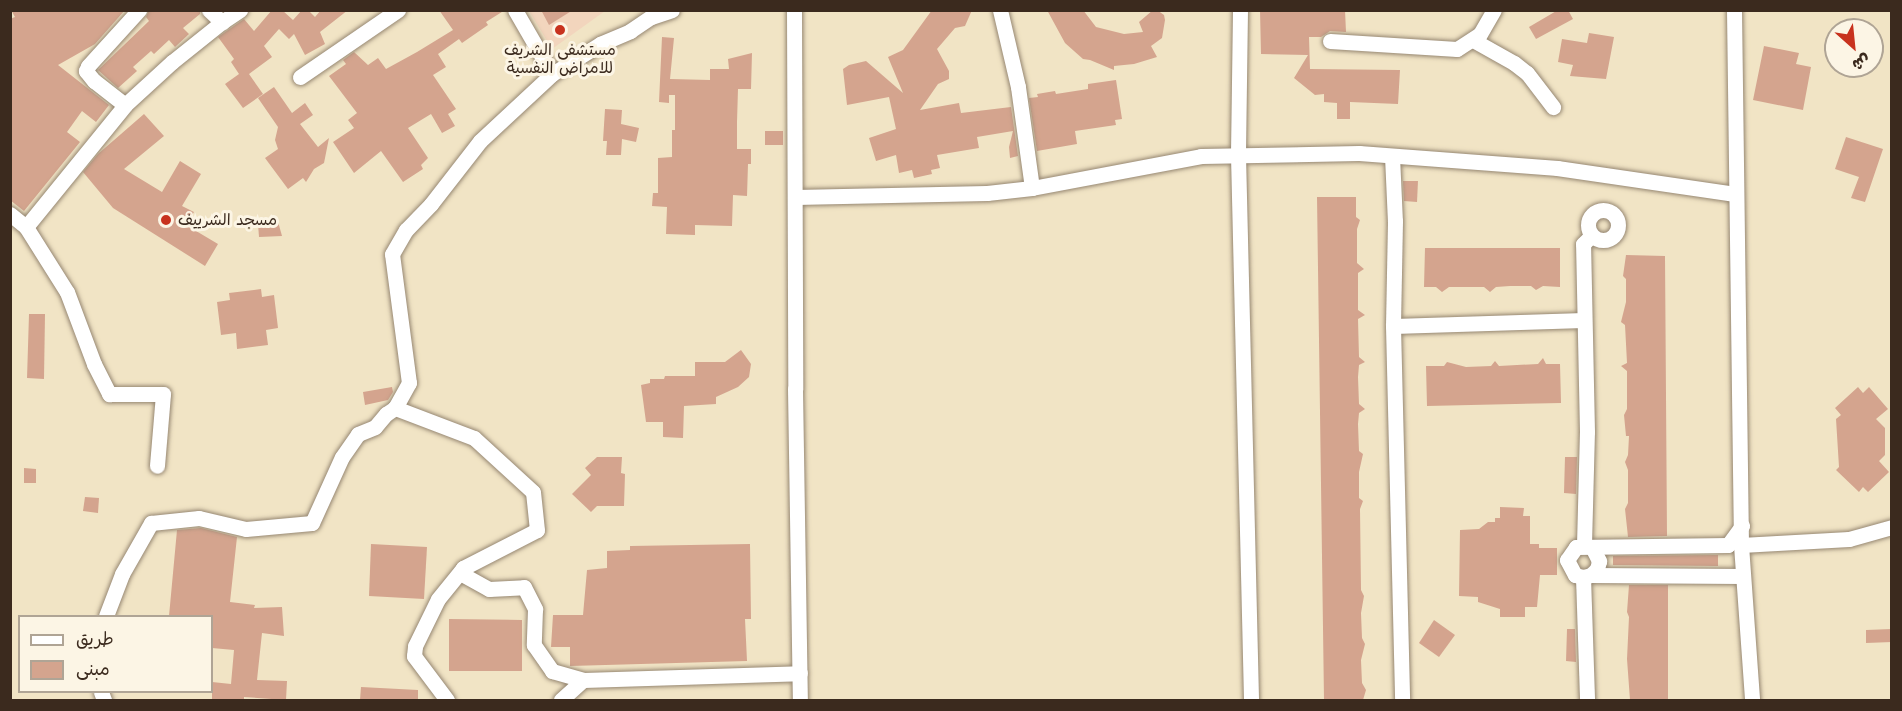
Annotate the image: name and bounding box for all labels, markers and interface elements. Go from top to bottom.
north arrow [1824,18,1884,78]
marker: مستشفى الشريف للامراض النفسية [551,21,569,39]
place label: مستشفى الشريف للامراض النفسية [504,40,616,78]
text: ش [1849,49,1874,76]
place label: مسجد الشرييف [178,210,277,230]
marker: مسجد الشرييف [159,213,173,227]
legend [18,615,213,693]
text: طريق [76,627,114,651]
text: مبنى [76,657,110,681]

